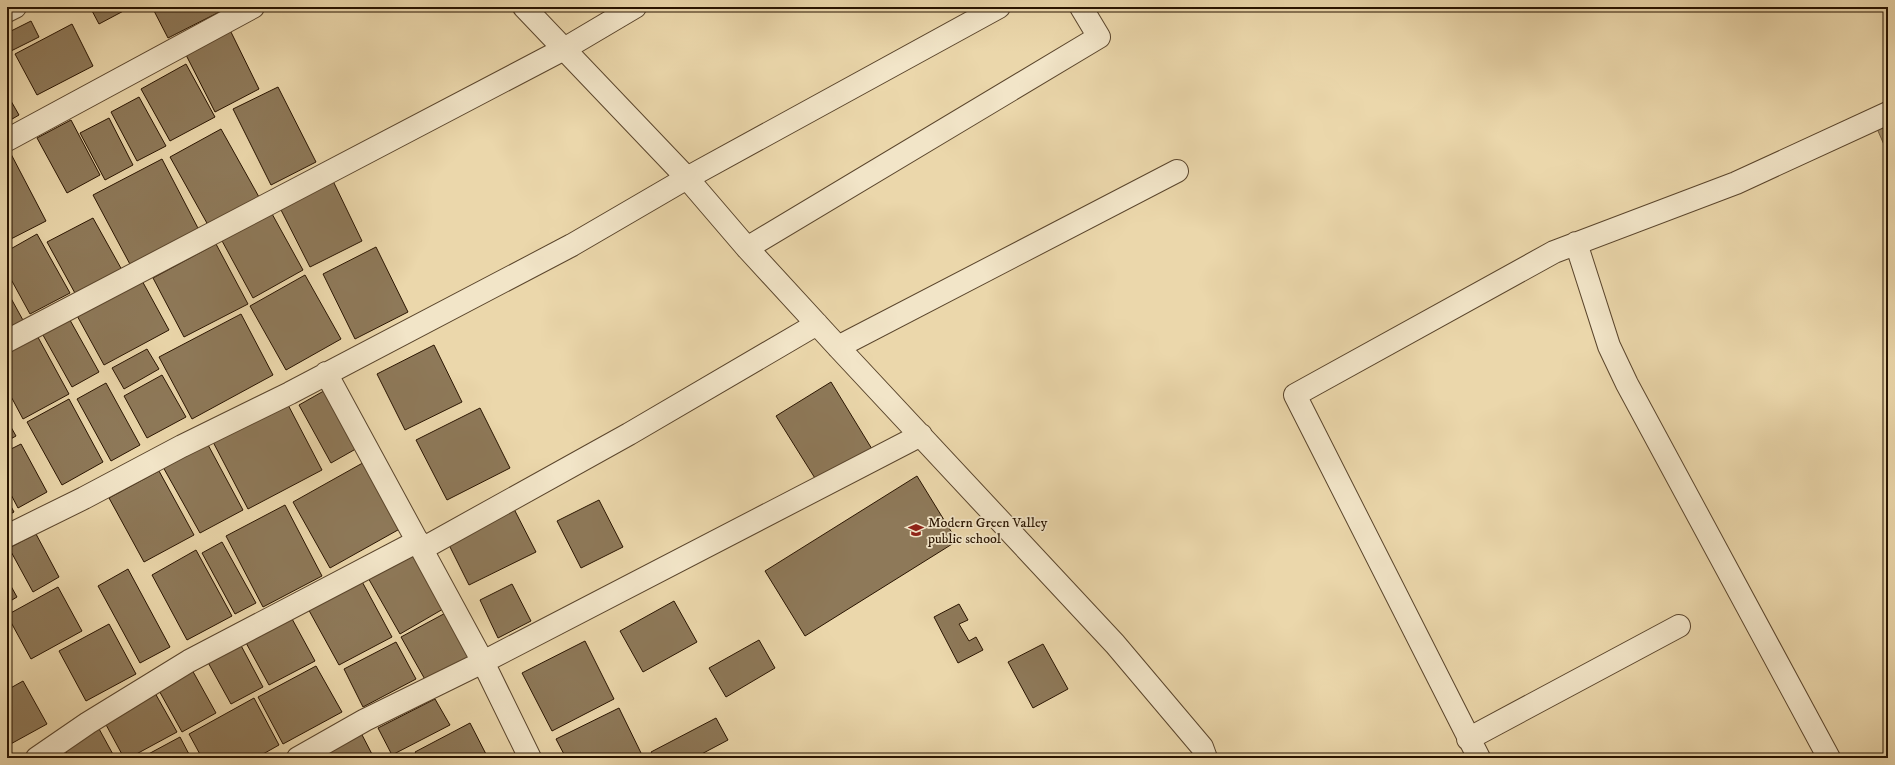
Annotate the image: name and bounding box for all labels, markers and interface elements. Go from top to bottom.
place label: Modern Green Valley public school [927,514,1048,548]
school or university icon: Modern Green Valley public school [907,521,925,539]

